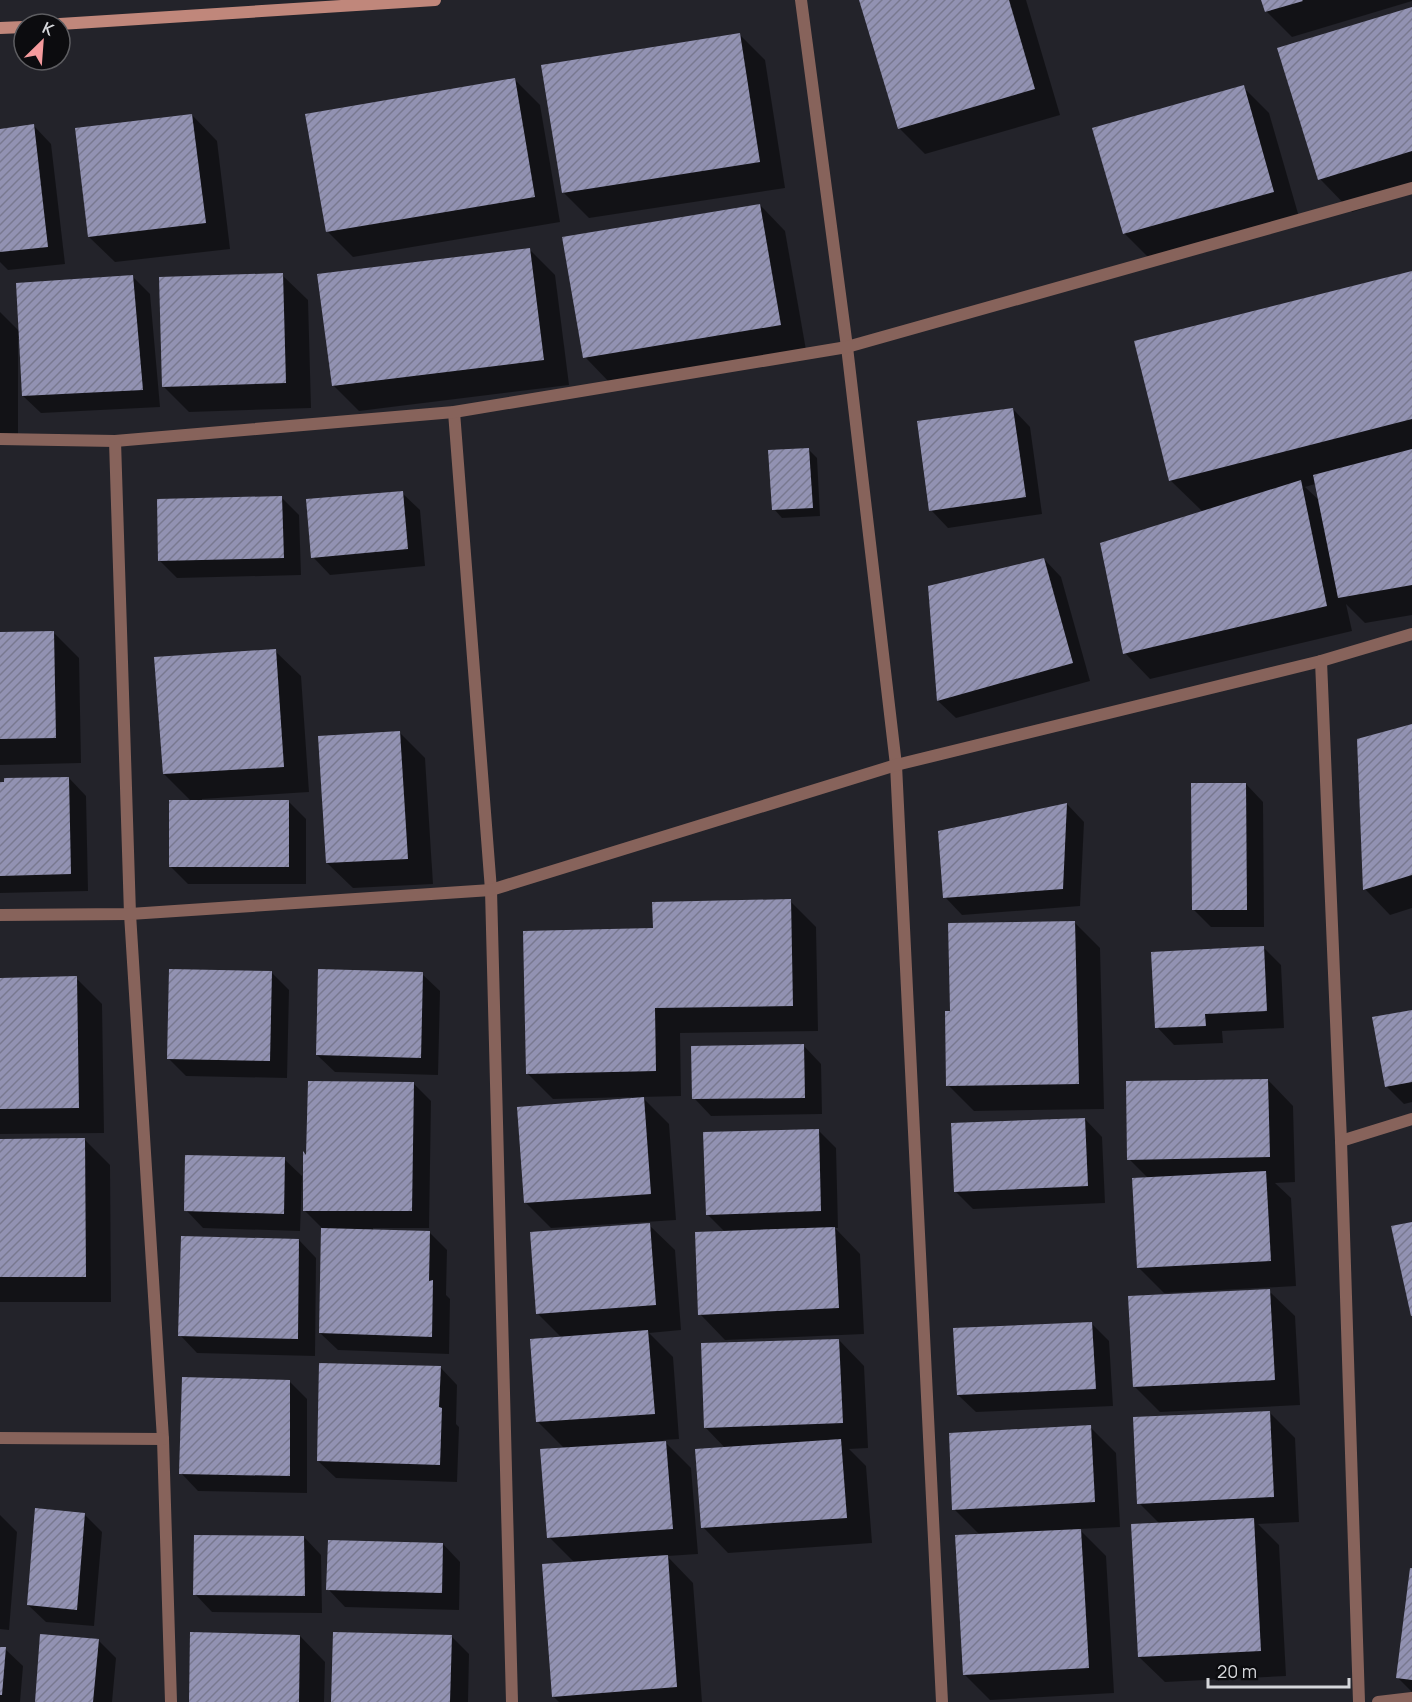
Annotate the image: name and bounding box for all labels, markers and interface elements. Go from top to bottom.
north arrow [12,12,72,72]
text: K [39,16,58,41]
scale bar [1208,1651,1349,1689]
text: 20 m [1217,1659,1257,1683]

